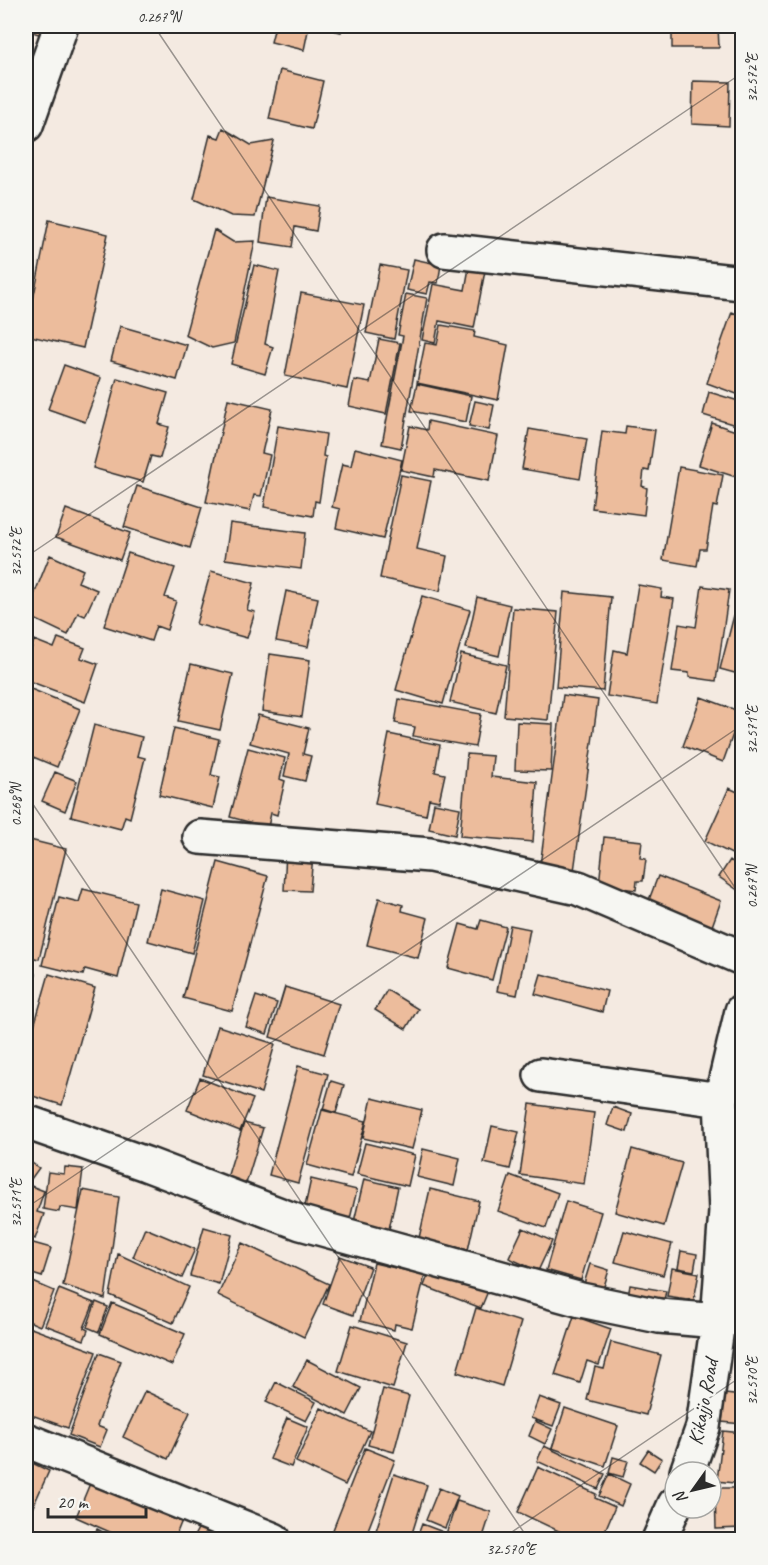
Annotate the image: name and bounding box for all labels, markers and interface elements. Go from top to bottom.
text: 0.267°N [137,8,184,27]
text: 32.572°E [743,51,762,102]
text: 32.572°E [7,525,26,576]
text: 32.571°E [743,703,762,754]
text: 0.268°N [7,780,26,827]
text: 0.267°N [743,862,762,909]
text: 32.571°E [7,1176,26,1227]
street label: Kikajjo Road [682,1353,725,1447]
text: 32.570°E [743,1354,762,1405]
north arrow [663,1460,723,1520]
scale bar [48,1481,146,1519]
text: N [669,1486,692,1508]
text: 20 m [57,1491,90,1513]
text: 32.570°E [487,1540,538,1559]

